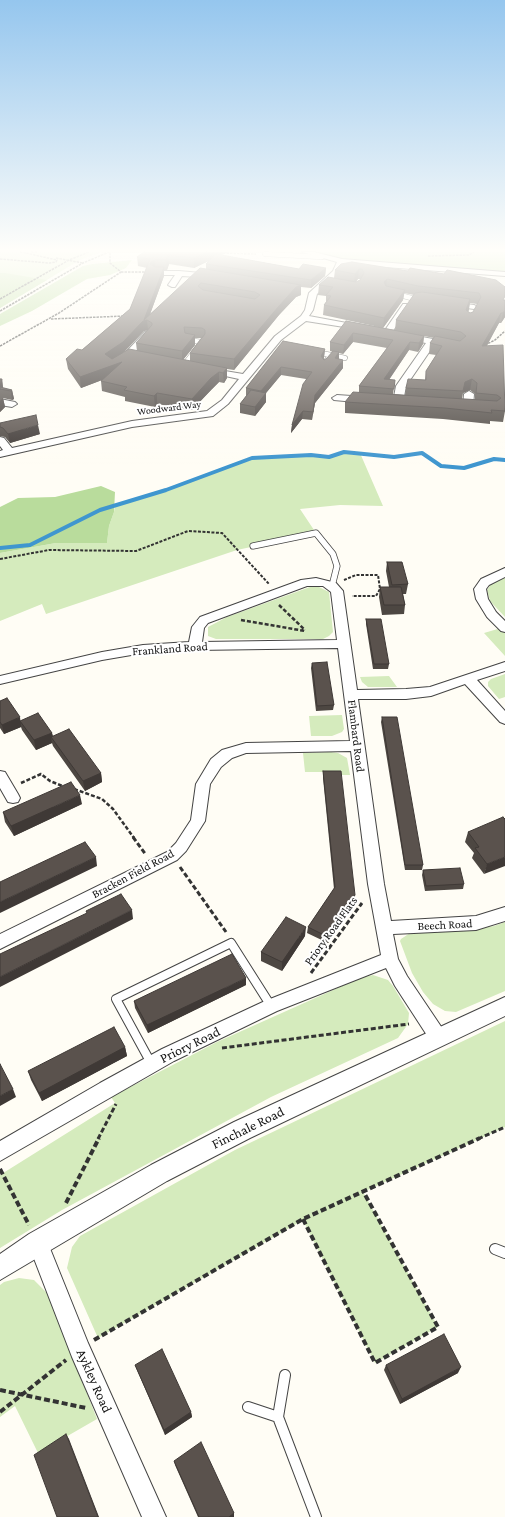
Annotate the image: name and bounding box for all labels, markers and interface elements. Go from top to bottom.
street label: Woodward Way [136,398,202,418]
street label: Frankland Road [132,639,208,659]
street label: Flambard Road [344,699,368,773]
street label: Bracken Field Road [89,846,177,902]
street label: Priory Road Flats [301,894,361,968]
street label: Beech Road [417,916,473,934]
street label: Priory Road [157,1023,223,1067]
street label: Finchale Road [209,1103,287,1153]
street label: Aykley Road [72,1346,116,1416]

